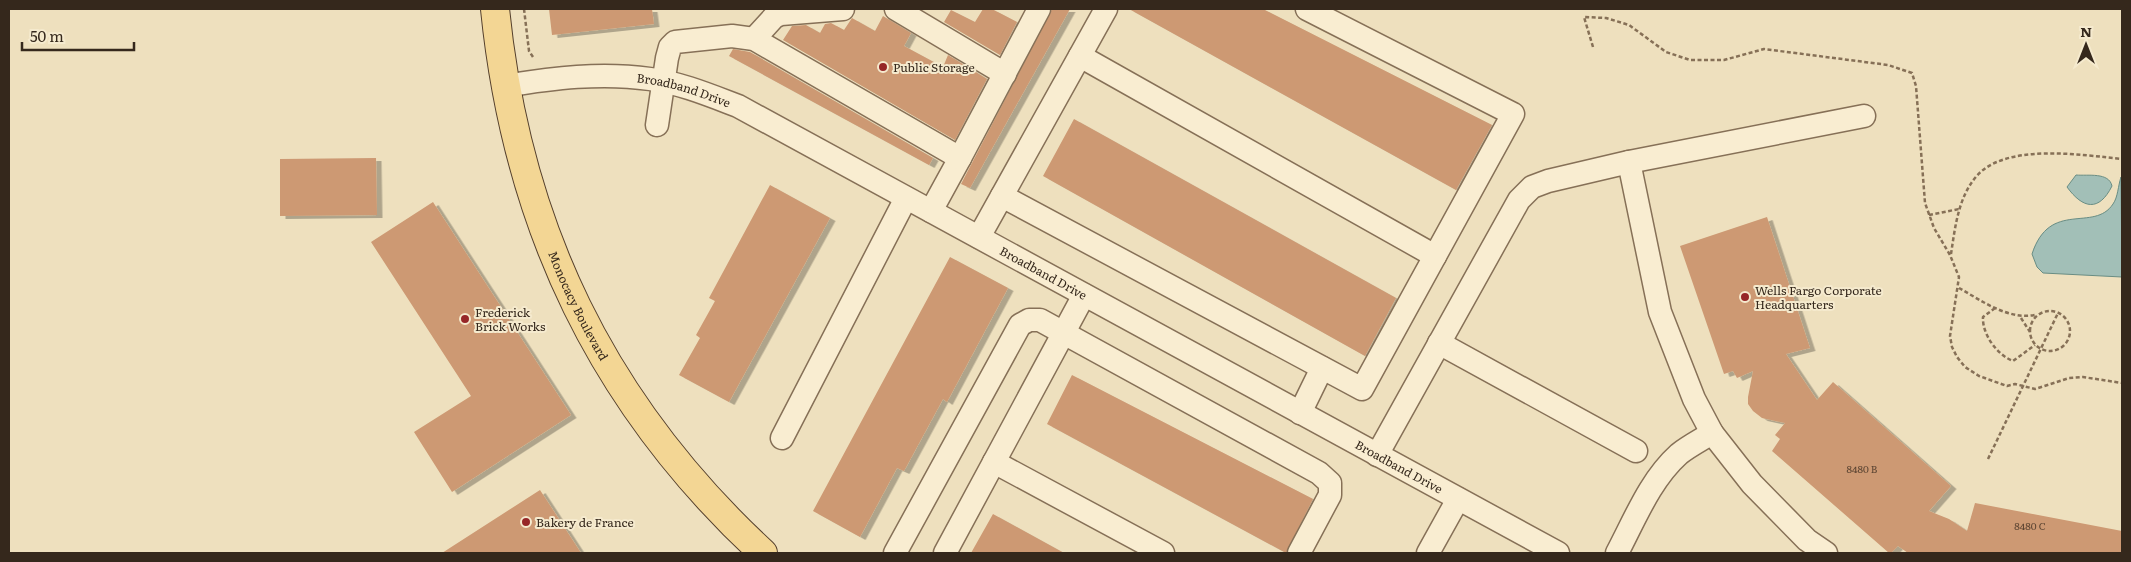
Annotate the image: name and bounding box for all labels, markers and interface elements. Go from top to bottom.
scale bar [22,20,135,52]
north arrow [2061,20,2111,70]
text: N [2080,21,2092,41]
text: 50 m [30,24,64,47]
place label: Public Storage [893,58,975,76]
marker: Public Storage [877,61,889,73]
street label: Broadband Drive [636,68,733,111]
street label: Broadband Drive [997,241,1091,304]
street label: Monocacy Boulevard [544,248,613,364]
place label: Wells Fargo Corporate Headquarters [1755,281,1882,313]
marker: Wells Fargo Corporate Headquarters [1739,291,1751,303]
place label: Frederick Brick Works [475,303,546,335]
marker: Frederick Brick Works [459,313,471,325]
street label: Broadband Drive [1352,435,1446,498]
house number: 8480 B [1847,461,1878,476]
place label: Bakery de France [536,513,634,531]
marker: Bakery de France [520,516,532,528]
house number: 8480 C [2014,518,2046,533]

